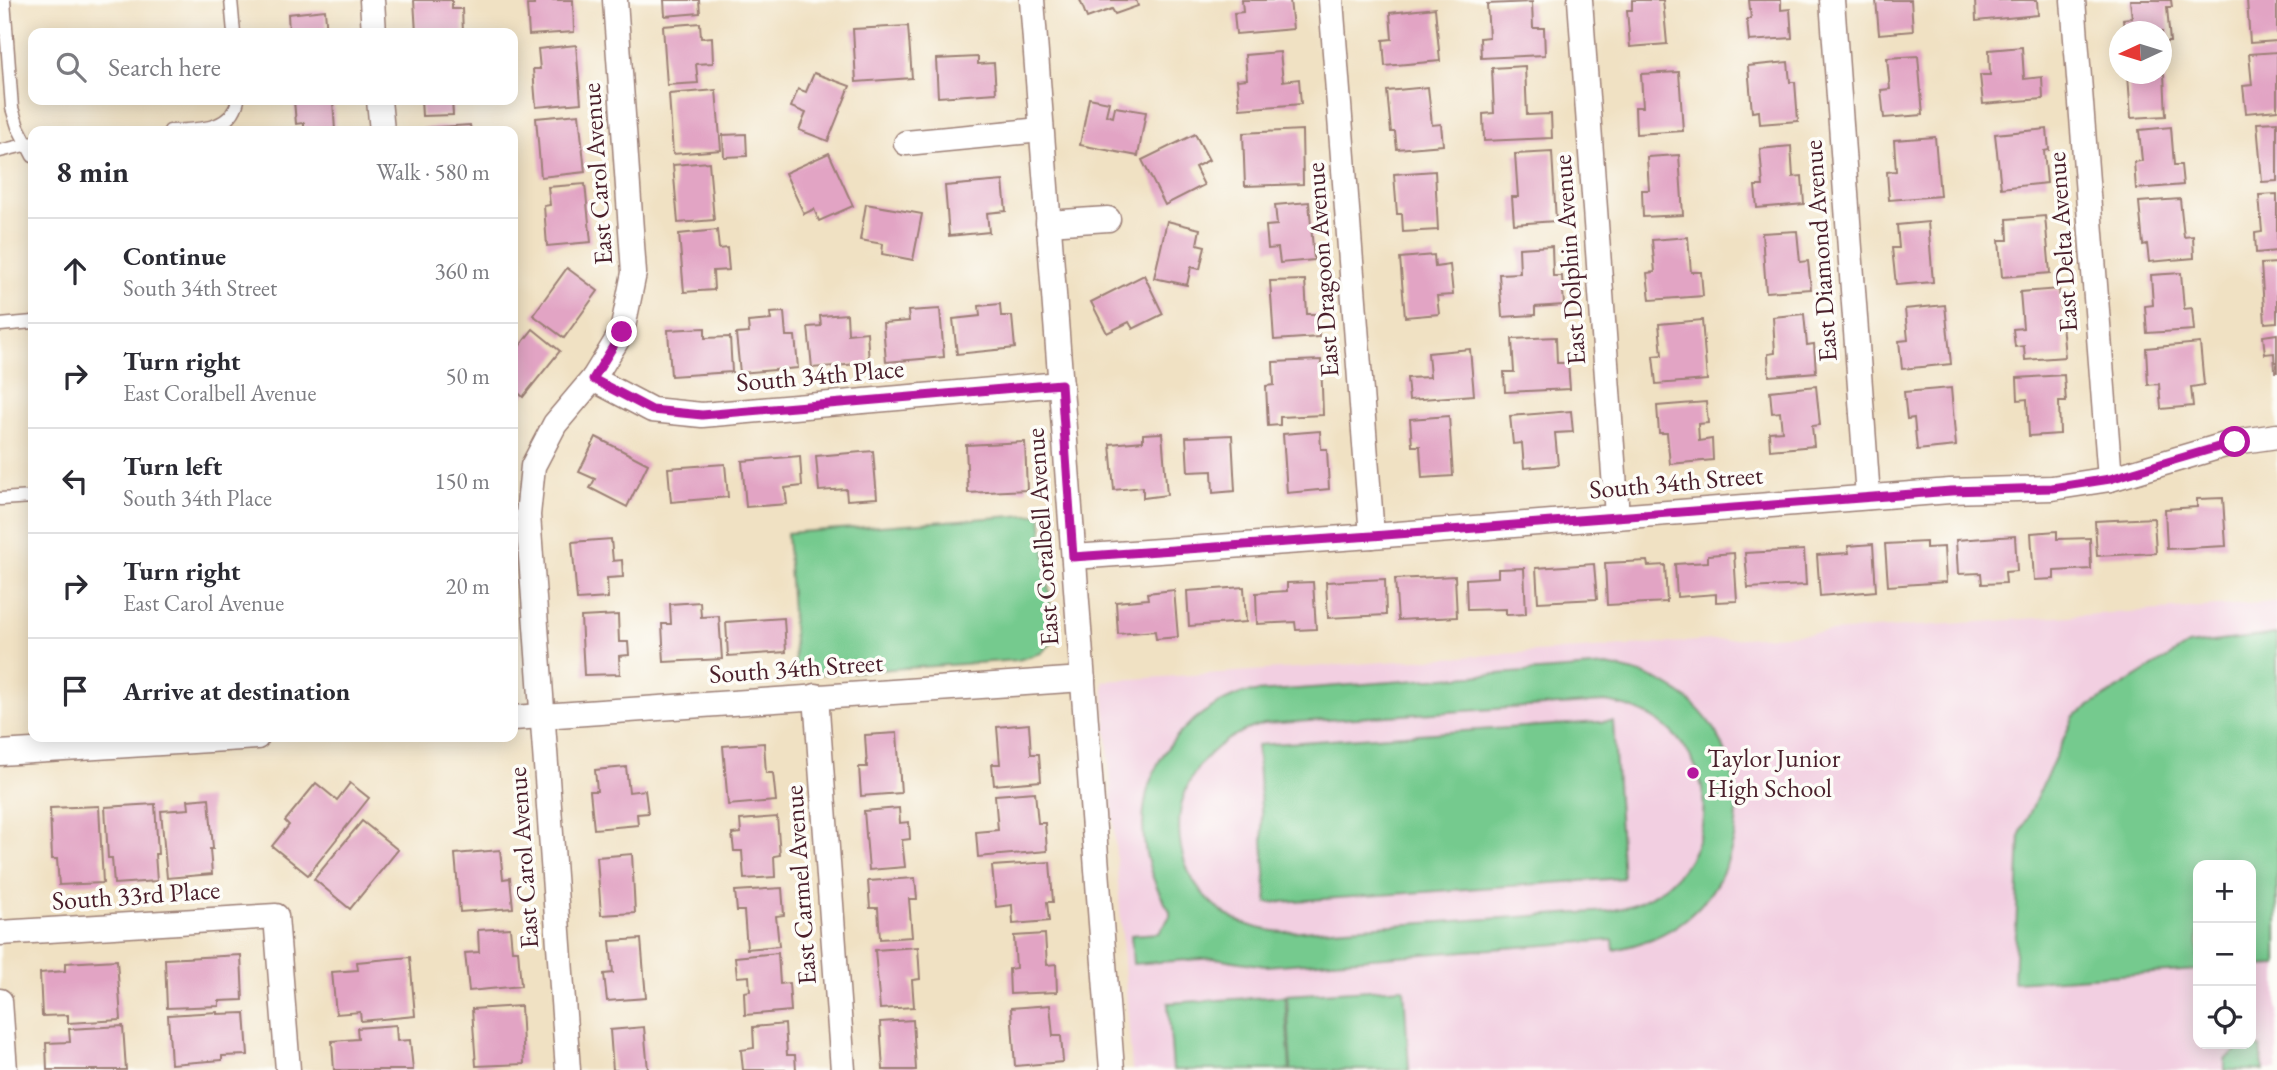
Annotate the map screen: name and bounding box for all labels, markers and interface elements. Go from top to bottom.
north arrow [2109,21,2172,84]
search box [28,28,518,105]
icon: search [52,48,90,86]
text: Search here [108,50,221,84]
street label: East Carol Avenue [574,82,620,266]
street label: East Diamond Avenue [1795,139,1845,363]
street label: East Delta Avenue [2039,151,2085,333]
text: 8 min [56,152,129,191]
street label: East Dolphin Avenue [1545,154,1593,366]
text: Walk · 580 m [376,157,490,187]
street label: East Dragoon Avenue [1298,161,1346,379]
text: Continue [123,239,226,273]
icon: ahead [56,252,94,290]
text: 360 m [434,256,490,286]
text: South 34th Street [123,273,277,303]
route end [606,316,637,347]
text: Turn right [123,344,241,378]
street label: South 34th Place [735,351,905,399]
icon: right [56,357,94,395]
text: 50 m [445,361,490,391]
text: East Coralbell Avenue [123,378,316,408]
route start [2219,426,2250,457]
street label: East Coralbell Avenue [1017,427,1067,647]
text: Turn left [123,449,222,483]
street label: South 34th Street [1588,457,1764,507]
icon: left [56,462,94,500]
text: 150 m [434,466,490,496]
text: South 34th Place [123,483,272,513]
text: Turn right [123,554,241,588]
icon: right [56,567,94,605]
text: 20 m [445,571,490,601]
text: East Carol Avenue [123,588,284,618]
street label: South 34th Street [708,645,884,691]
icon: arrive [56,672,94,710]
text: Arrive at destination [123,674,350,708]
place label: Taylor Junior High School [1707,741,1841,805]
marker: Taylor Junior High School [1685,765,1701,781]
street label: East Carol Avenue [500,766,546,950]
street label: East Carmel Avenue [776,784,824,986]
map controls [2193,860,2256,1049]
button: + [2193,860,2256,923]
street label: South 33rd Place [51,872,221,918]
button: − [2193,923,2256,986]
button: locate [2193,986,2256,1049]

